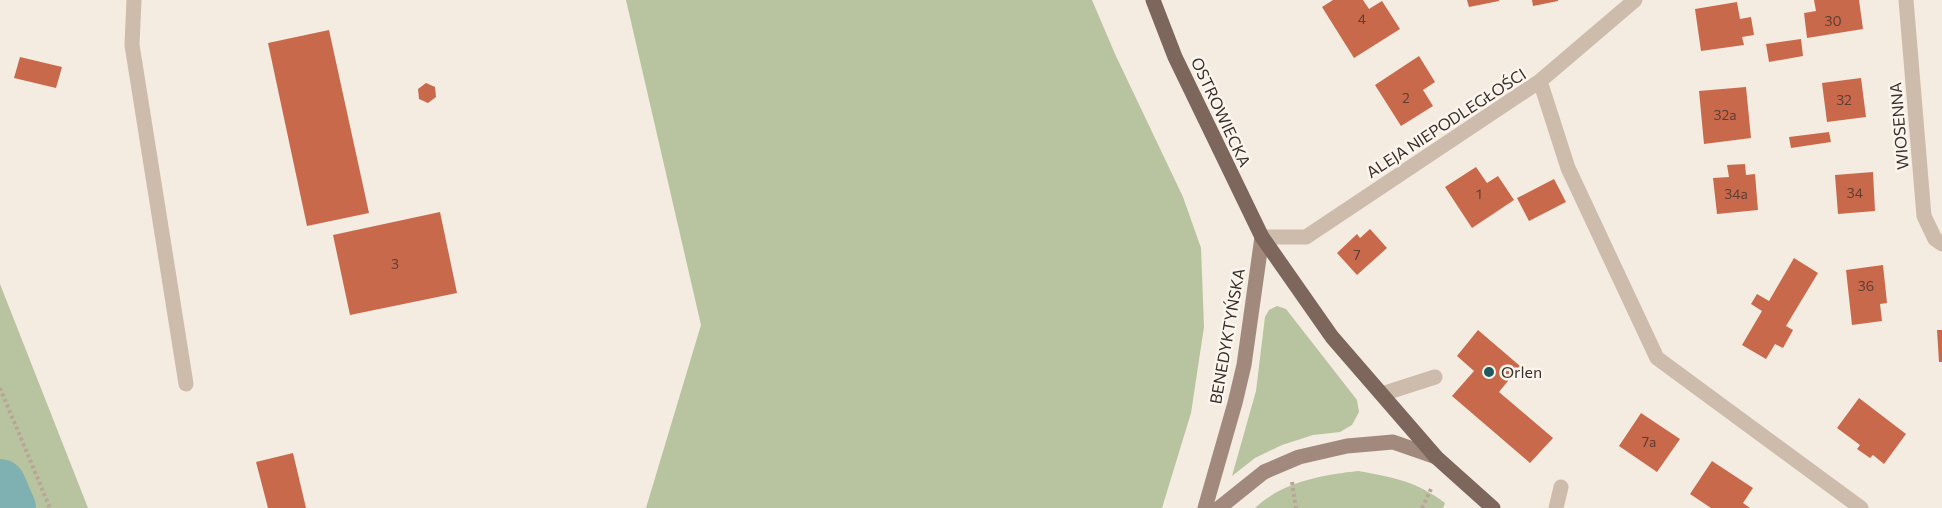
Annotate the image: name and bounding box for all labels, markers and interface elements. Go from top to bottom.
house number: 4 [1358,10,1367,27]
house number: 30 [1824,12,1842,29]
street label: OSTROWIECKA [1188,54,1255,170]
street label: ALEJA NIEPODLEGŁOŚCI [1362,64,1529,181]
street label: WIOSENNA [1885,81,1912,171]
house number: 2 [1402,89,1410,106]
house number: 32 [1836,91,1852,108]
house number: 32a [1713,106,1737,123]
house number: 34 [1847,184,1864,201]
house number: 1 [1476,185,1482,202]
house number: 34a [1724,185,1748,202]
house number: 7 [1353,246,1361,263]
house number: 3 [391,255,399,272]
street label: BENEDYKTYŃSKA [1205,266,1248,405]
house number: 36 [1858,277,1874,294]
place label: Orlen [1501,362,1542,381]
marker: Orlen [1482,365,1496,379]
house number: 7a [1642,433,1656,450]

